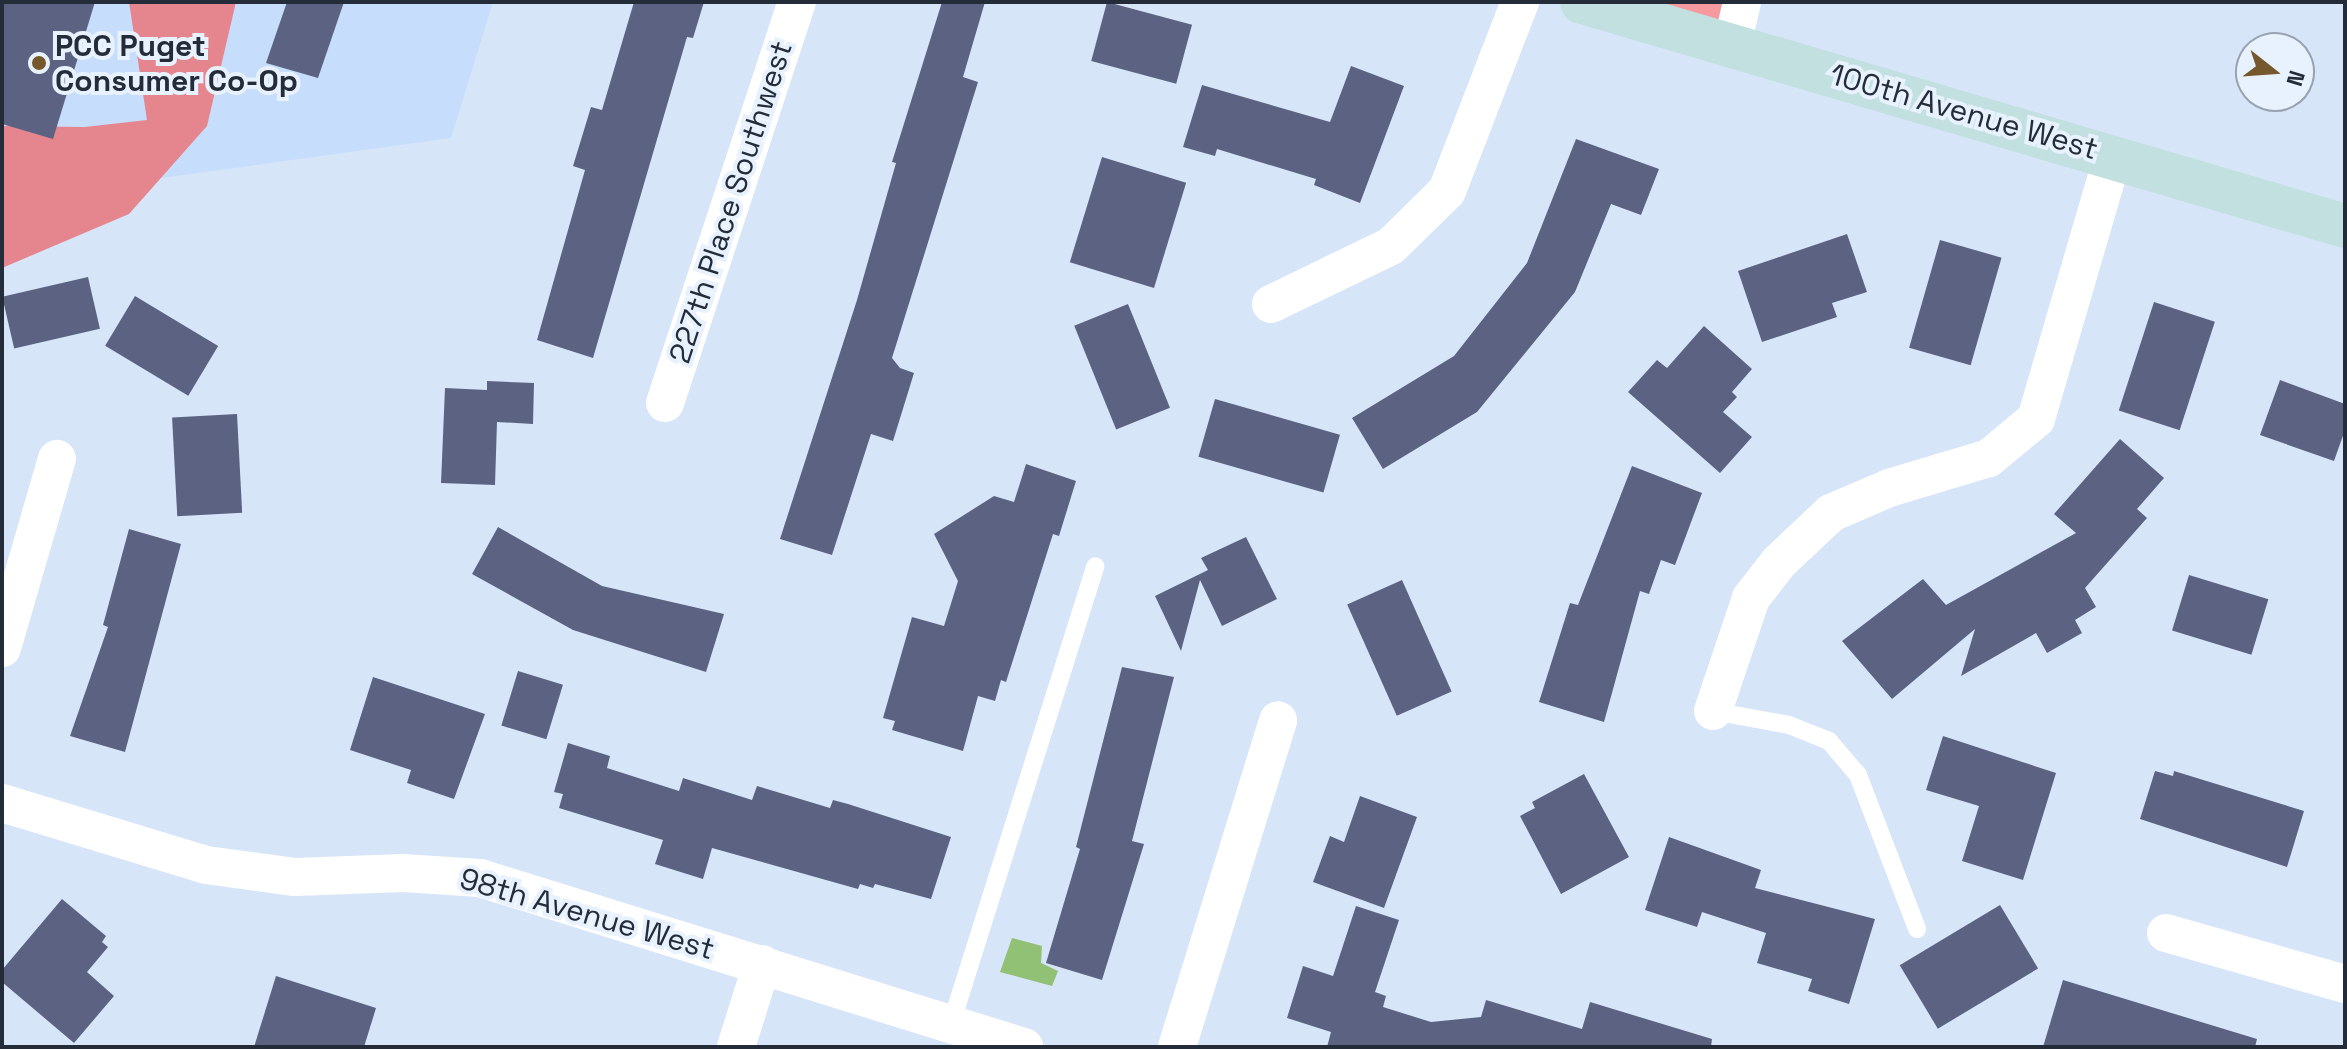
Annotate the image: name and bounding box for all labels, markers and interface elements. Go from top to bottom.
place label: PCC Puget Consumer Co-Op [55,28,298,98]
north arrow [2235,32,2315,112]
street label: 227th Place Southwest [662,36,800,368]
marker: PCC Puget Consumer Co-Op [30,54,48,72]
street label: 100th Avenue West [1826,56,2102,168]
text: N [2280,67,2312,90]
street label: 98th Avenue West [455,860,719,968]

